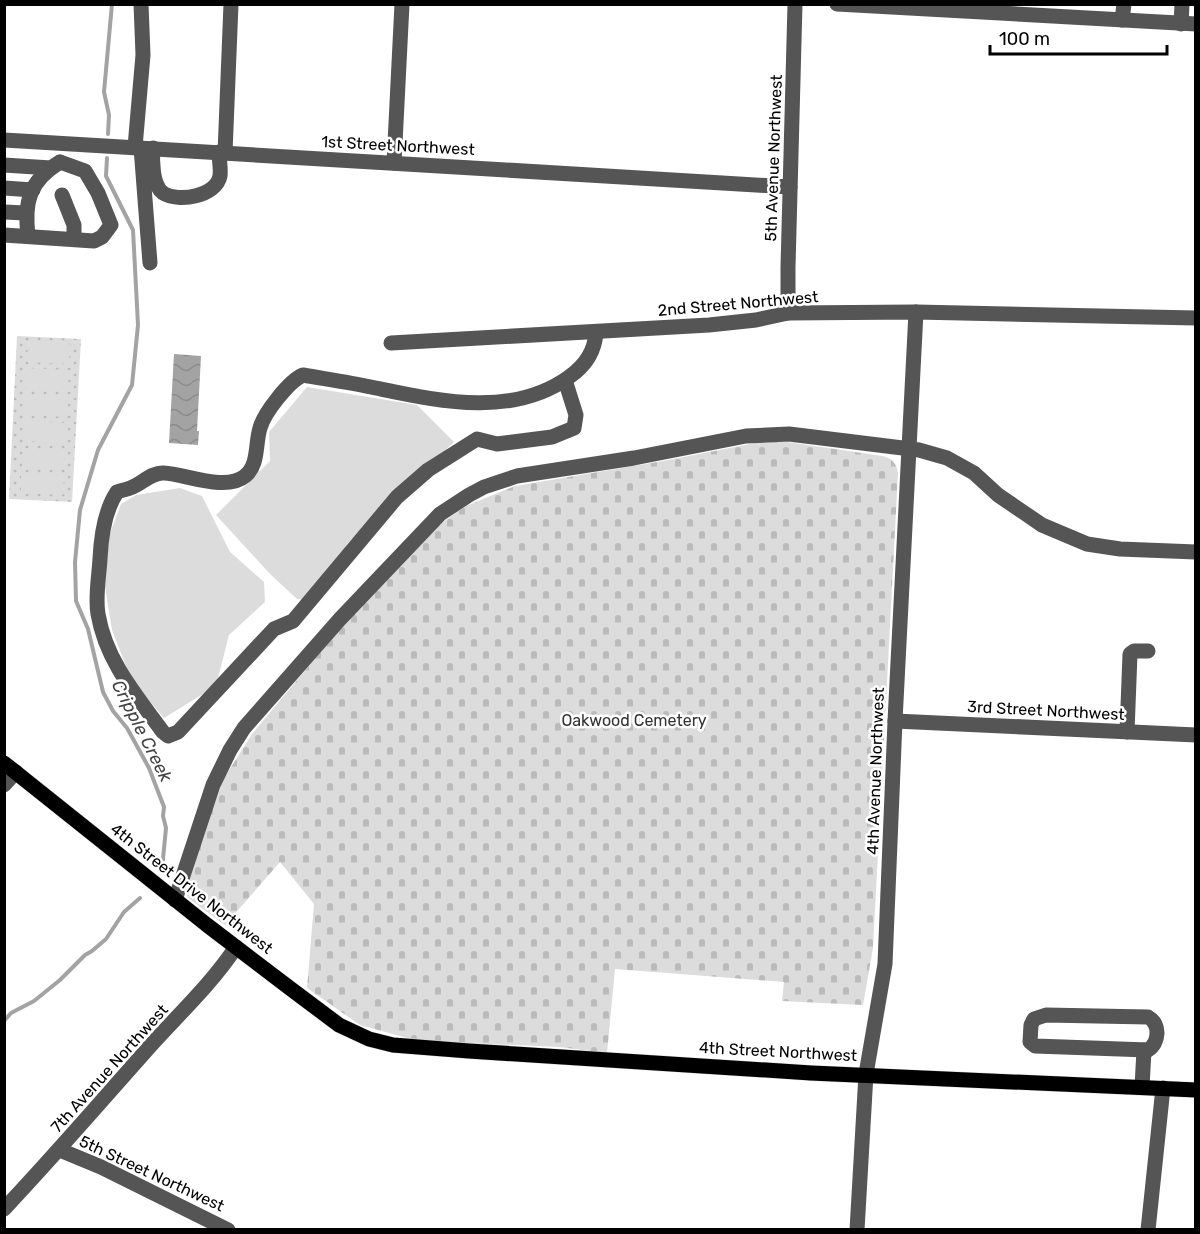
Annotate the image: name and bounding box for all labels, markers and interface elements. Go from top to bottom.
scale bar [990,18,1167,56]
text: 100 m [999,28,1050,50]
street label: 5th Avenue Northwest [761,74,786,242]
street label: 1st Street Northwest [321,132,475,159]
street label: 2nd Street Northwest [657,287,819,320]
water label: Cripple Creek [107,676,177,786]
street label: 4th Avenue Northwest [863,687,888,855]
street label: 3rd Street Northwest [967,697,1125,724]
park label: Oakwood Cemetery [561,711,707,730]
street label: 4th Street Drive Northwest [107,819,277,958]
street label: 7th Avenue Northwest [47,1000,172,1136]
street label: 4th Street Northwest [698,1038,858,1065]
street label: 5th Street Northwest [76,1131,227,1215]

